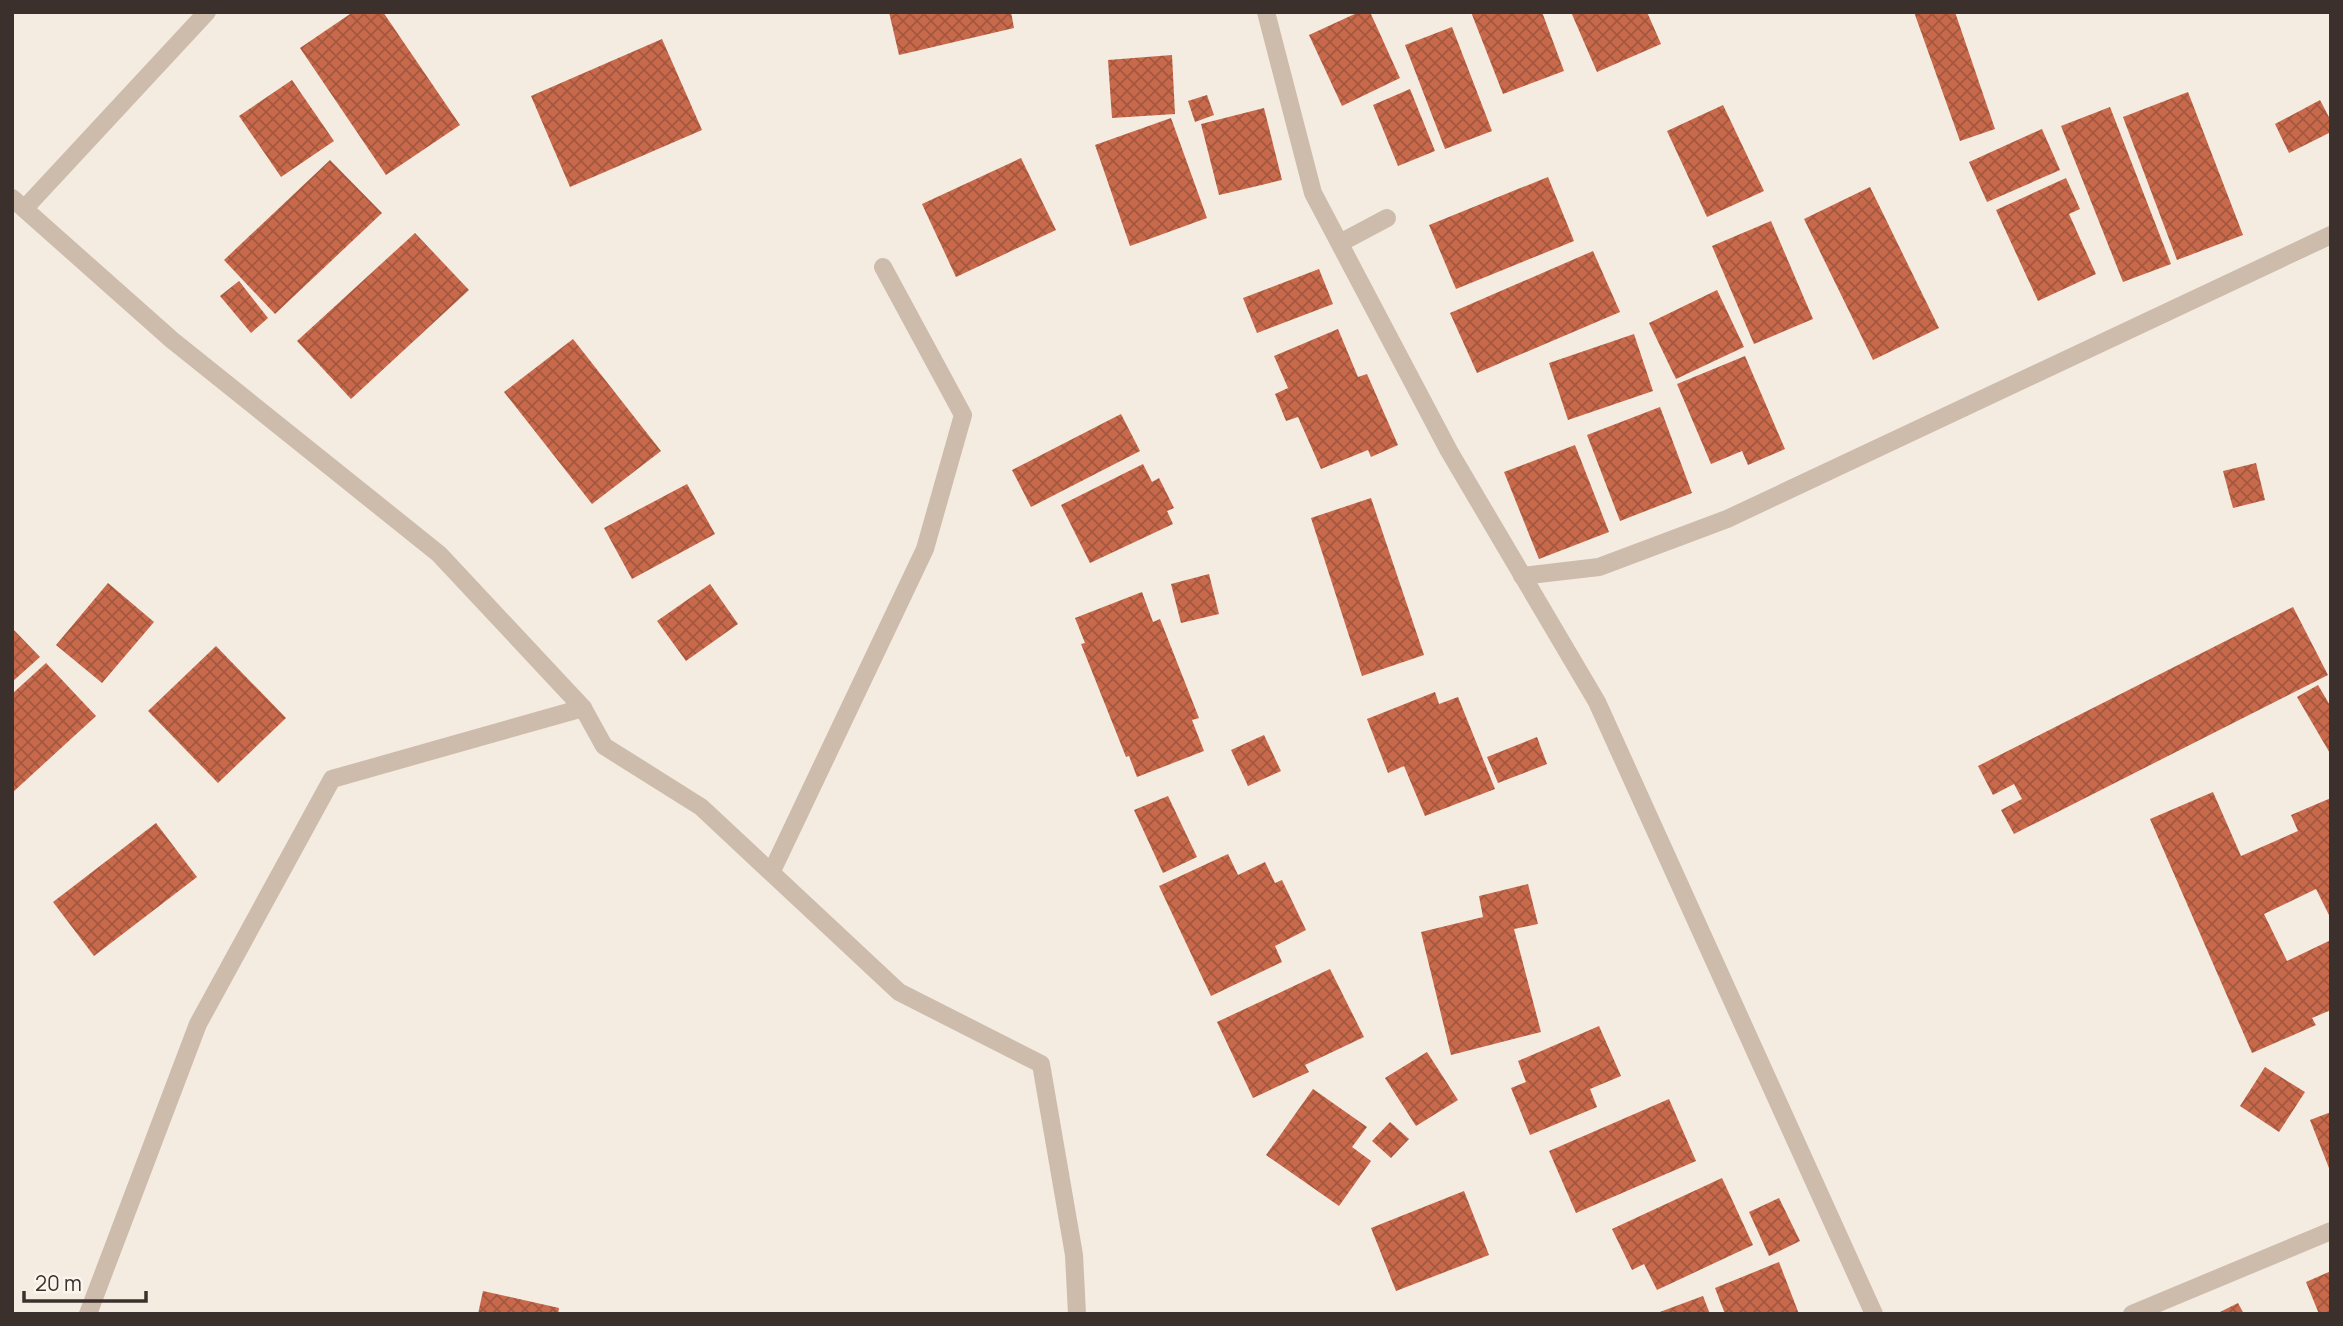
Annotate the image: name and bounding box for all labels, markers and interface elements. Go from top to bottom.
scale bar [24,1260,147,1304]
text: 20 m [35,1269,82,1297]

